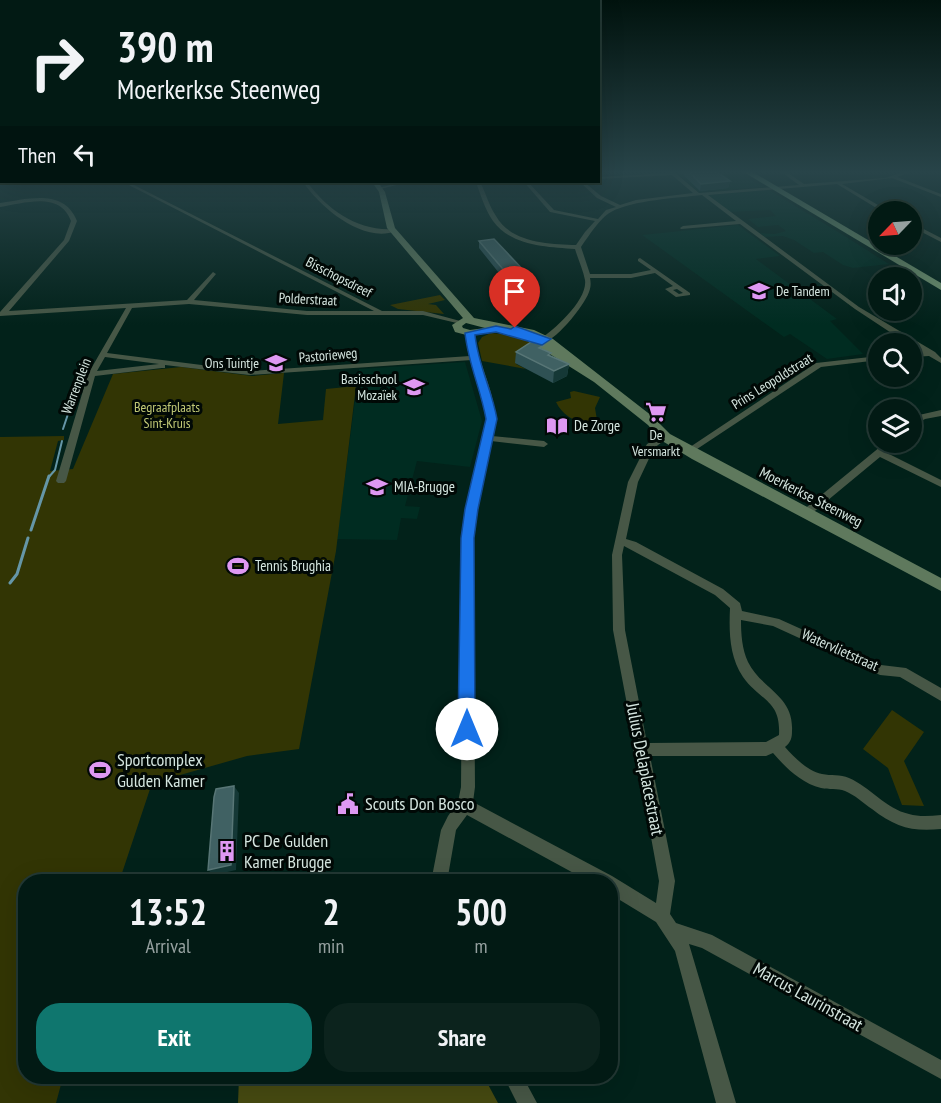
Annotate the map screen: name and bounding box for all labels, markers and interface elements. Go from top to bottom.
text: 390 m [117,19,214,74]
icon: right [18,24,96,102]
text: Moerkerkse Steenweg [117,72,321,106]
icon: left [68,138,101,171]
text: Then [18,141,56,169]
north arrow [868,201,922,255]
map controls [868,201,922,453]
street label: Bisschopsdreef [303,253,376,302]
pin [489,266,540,328]
button: sound [868,267,922,321]
icon: arrive [498,275,531,308]
school or university icon: De Tandem [747,279,771,303]
place label: De Tandem [776,282,830,300]
street label: Polderstraat [278,288,338,310]
button: search [868,333,922,387]
street label: Pastorieweg [298,343,358,367]
street label: Prins Leopoldstraat [728,349,816,413]
school or university icon: Ons Tuintje [264,351,288,375]
place label: Ons Tuintje [205,354,259,372]
street label: Warrenplein [57,355,95,417]
place label: Basisschool Mozaïek [341,370,398,404]
school or university icon: Basisschool Mozaïek [402,375,426,399]
park label: Begraafplaats Sint-Kruis [134,398,200,432]
button: layers [868,399,922,453]
supermarket icon: De Versmarkt [644,400,668,424]
library icon: De Zorge [545,414,569,438]
place label: De Zorge [574,416,620,435]
place label: De Versmarkt [631,426,680,460]
street label: Moerkerkse Steenweg [757,462,866,531]
school or university icon: MIA-Brugge [365,475,389,499]
place label: MIA-Brugge [394,477,455,496]
sports icon: Tennis Brughia [226,554,250,578]
place label: Tennis Brughia [255,556,331,575]
street label: Watervlietstraat [799,624,882,675]
position arrow [435,697,499,761]
street label: Julius Delaplacestraat [621,700,670,837]
place label: Sportcomplex Gulden Kamer [117,748,205,792]
sports icon: Sportcomplex Gulden Kamer [88,758,112,782]
public building icon: Scouts Don Bosco [336,792,360,816]
place label: Scouts Don Bosco [365,792,475,815]
place label: PC De Gulden Kamer Brugge [244,829,332,873]
building icon: PC De Gulden Kamer Brugge [215,839,239,863]
text: 13:52 [129,888,207,935]
text: 2 [322,888,340,935]
text: 500 [455,888,507,935]
text: Arrival [145,933,191,959]
text: min [318,933,344,959]
text: m [475,933,488,959]
street label: Marcus Laurinstraat [749,957,867,1036]
button: Exit [36,1003,312,1072]
button: Share [324,1003,600,1072]

